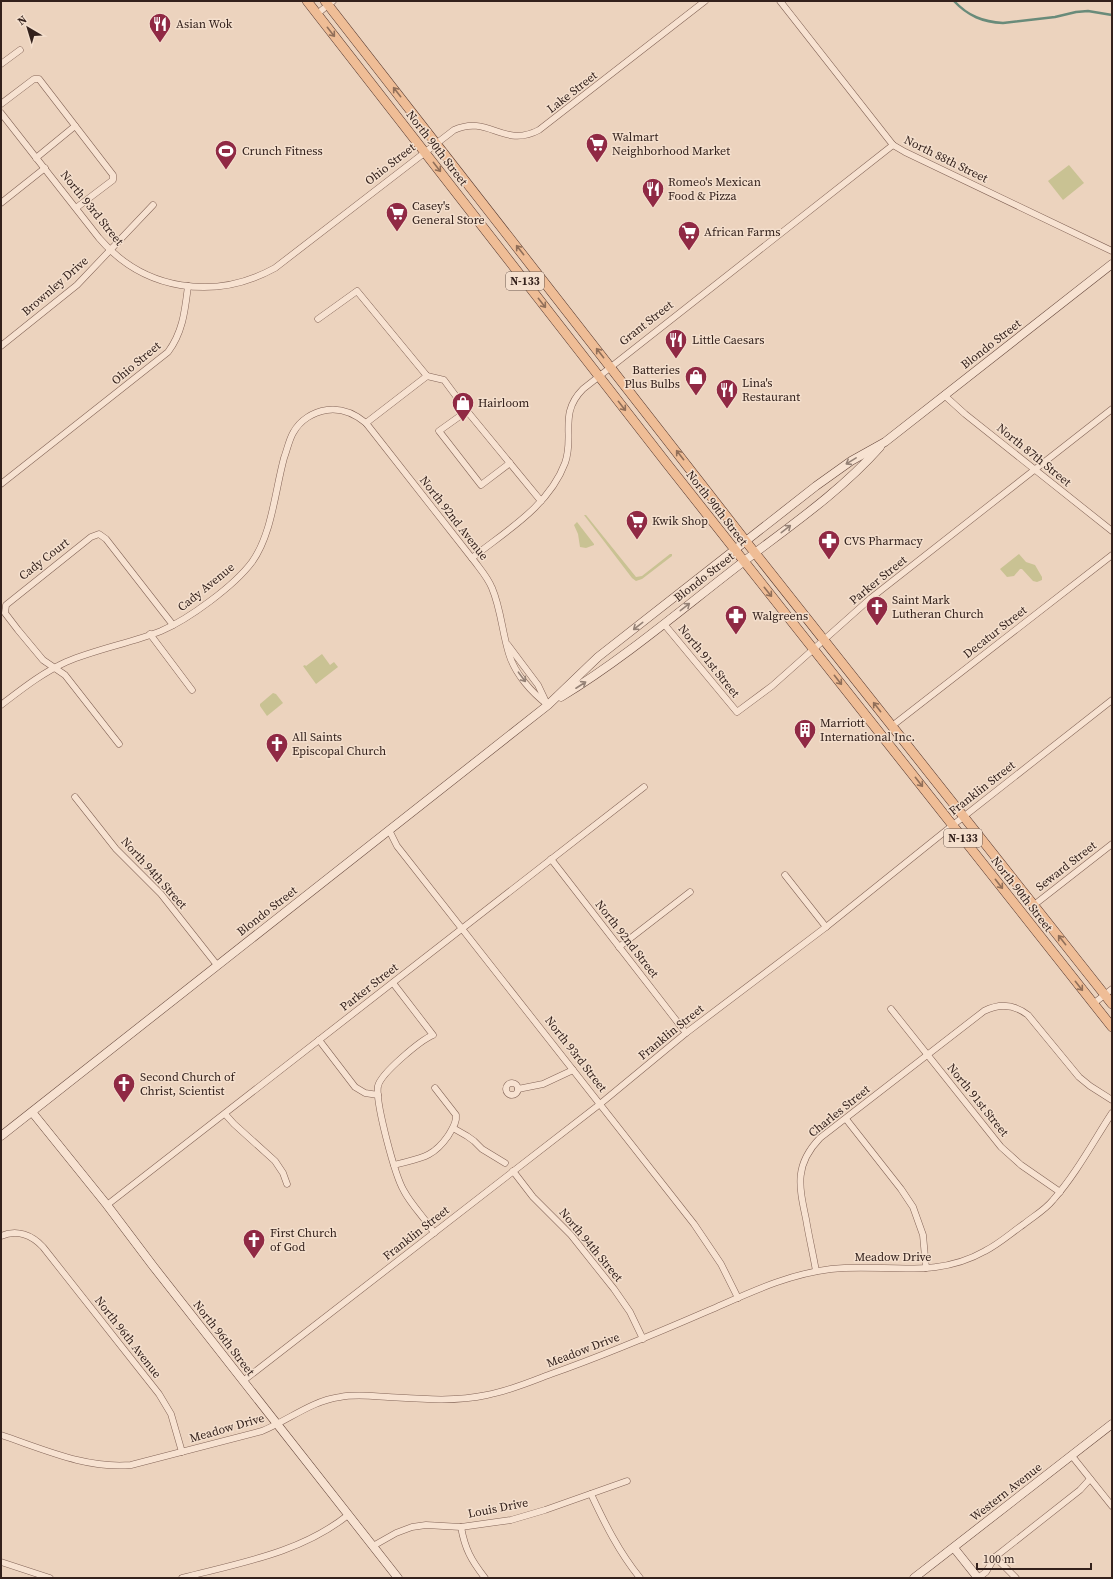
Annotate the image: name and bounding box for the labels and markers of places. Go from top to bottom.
restaurant icon: Asian Wok [147,11,173,44]
place label: Asian Wok [176,16,233,32]
place label: Walmart Neighborhood Market [612,129,730,159]
supermarket icon: Walmart Neighborhood Market [584,131,610,164]
sports icon: Crunch Fitness [213,138,239,171]
place label: Crunch Fitness [242,143,323,159]
place label: Romeo's Mexican Food & Pizza [668,174,761,204]
restaurant icon: Romeo's Mexican Food & Pizza [640,176,666,209]
place label: Casey's General Store [412,198,485,228]
supermarket icon: Casey's General Store [384,200,410,233]
supermarket icon: African Farms [676,219,702,252]
place label: African Farms [704,224,780,240]
restaurant icon: Little Caesars [663,327,689,360]
place label: Little Caesars [692,332,764,348]
place label: Batteries Plus Bulbs [624,362,680,392]
shop icon: Batteries Plus Bulbs [683,364,709,397]
place label: Lina's Restaurant [742,375,800,405]
restaurant icon: Lina's Restaurant [714,377,740,410]
shop icon: Hairloom [450,390,476,423]
place label: Hairloom [478,395,530,411]
supermarket icon: Kwik Shop [624,508,650,541]
place label: Kwik Shop [652,513,708,529]
pharmacy icon: CVS Pharmacy [816,528,842,561]
place label: CVS Pharmacy [844,533,923,549]
place label: Saint Mark Lutheran Church [892,592,984,622]
church icon: Saint Mark Lutheran Church [864,594,890,627]
pharmacy icon: Walgreens [723,603,749,636]
place label: Walgreens [752,608,808,624]
place label: Marriott International Inc. [820,715,915,745]
building icon: Marriott International Inc. [792,717,818,750]
place label: All Saints Episcopal Church [292,729,386,759]
church icon: All Saints Episcopal Church [264,731,290,764]
place label: Second Church of Christ, Scientist [140,1069,237,1099]
church icon: Second Church of Christ, Scientist [111,1071,137,1104]
place label: First Church of God [270,1225,337,1255]
church icon: First Church of God [241,1227,267,1260]

